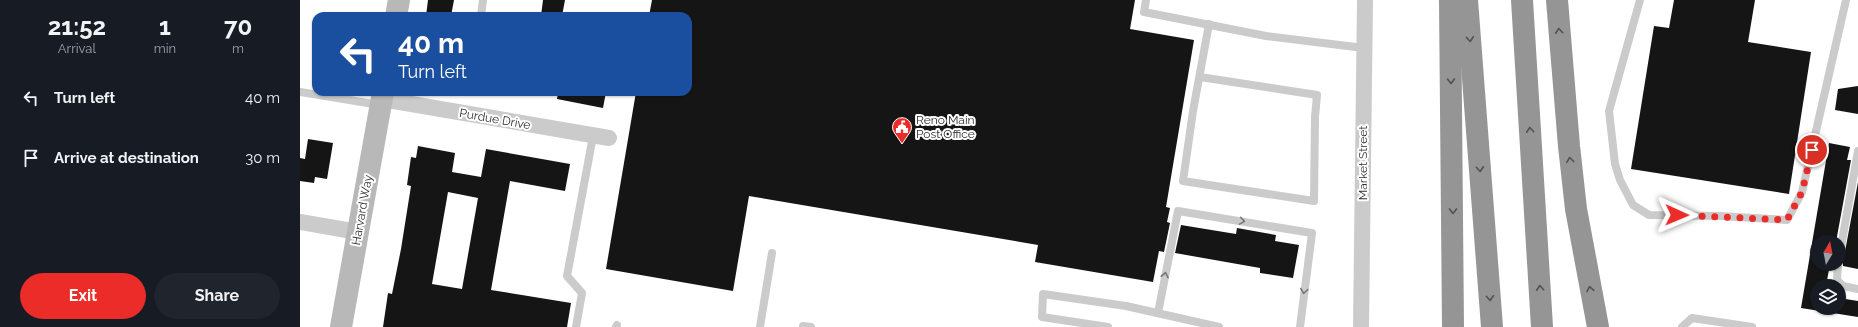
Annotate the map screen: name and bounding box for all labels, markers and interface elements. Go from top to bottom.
text: 21:52 [48,12,106,41]
text: 1 [159,12,171,41]
text: 70 [224,12,252,41]
text: 40 m [398,27,464,60]
icon: left [332,28,384,80]
one-way arrow [1555,28,1564,34]
one-way arrow [1466,36,1475,42]
text: Arrival [58,41,96,56]
text: min [154,41,176,56]
text: m [232,41,244,56]
text: Turn left [398,61,467,82]
one-way arrow [1447,78,1456,84]
icon: left [20,87,42,109]
text: Turn left [54,89,115,107]
text: 40 m [245,89,280,107]
street label: Purdue Drive [458,106,532,132]
place label: Reno Main Post Office [916,113,975,141]
public building icon: Reno Main Post Office [891,116,913,144]
street label: Market Street [1356,126,1370,200]
one-way arrow [1526,127,1534,133]
pin [1795,133,1829,167]
icon: arrive [1801,139,1823,161]
icon: arrive [20,147,42,169]
text: Arrive at destination [54,149,199,167]
text: 30 m [245,149,280,167]
one-way arrow [1566,157,1575,163]
one-way arrow [1475,165,1484,172]
street label: Harvard Way [349,173,375,246]
position arrow [1656,194,1698,236]
one-way arrow [1449,208,1457,214]
one-way arrow [1239,216,1245,225]
north arrow [1810,235,1846,271]
map controls [1810,235,1846,315]
one-way arrow [1161,272,1169,278]
button: Exit [20,273,146,319]
button: Share [154,273,280,319]
button: layers [1810,279,1846,315]
one-way arrow [1535,285,1544,291]
one-way arrow [1587,286,1595,292]
one-way arrow [1300,288,1309,294]
one-way arrow [1485,295,1494,301]

